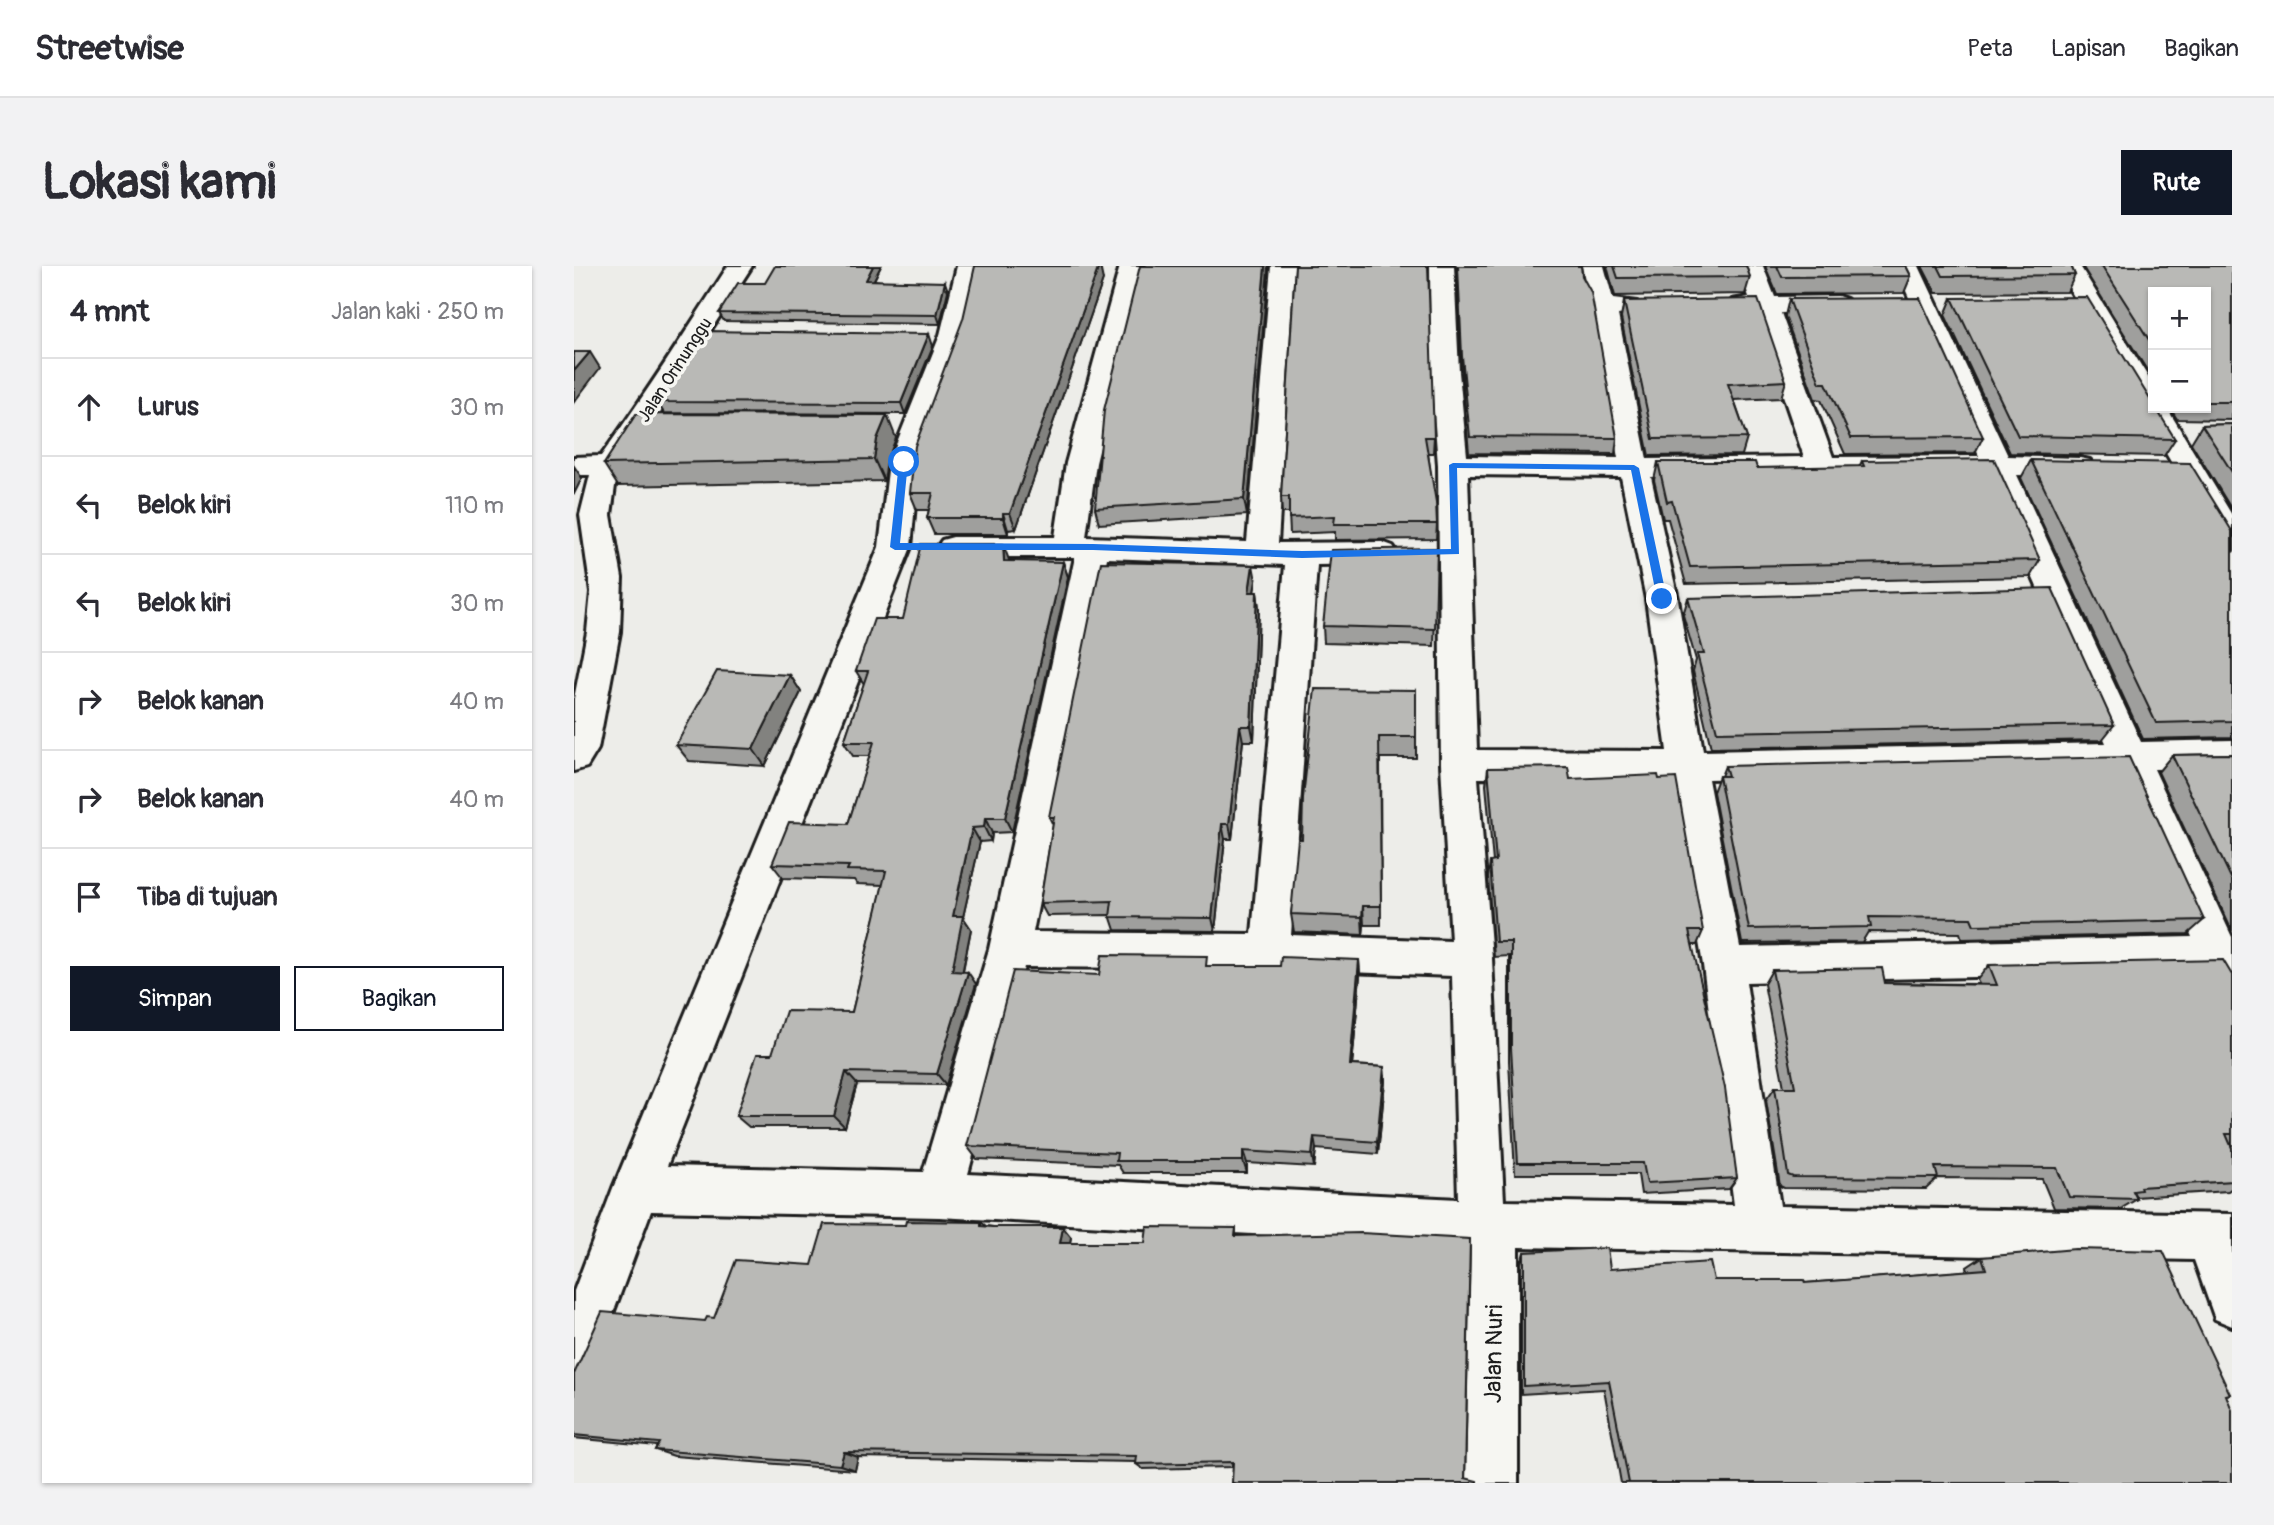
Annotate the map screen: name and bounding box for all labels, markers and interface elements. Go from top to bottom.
text: Streetwise [35,28,184,69]
text: Peta [1967,34,2013,63]
text: Lapisan [2051,34,2126,63]
text: Bagikan [2164,34,2239,63]
button: Rute [2121,150,2232,215]
text: Lokasi kami [42,152,276,213]
map controls [2148,287,2211,413]
button: + [2148,287,2211,350]
text: 4 mnt [70,293,149,330]
text: Jalan kaki · 250 m [331,297,504,326]
street label: Jalan Orinunggu [632,313,718,427]
button: − [2148,350,2211,413]
icon: ahead [70,388,108,426]
text: Lurus [137,391,199,423]
text: 30 m [450,393,504,422]
route start [888,446,919,477]
icon: left [70,486,108,524]
text: Belok kiri [137,489,231,521]
text: 110 m [445,491,504,520]
route end [1646,583,1677,614]
icon: left [70,584,108,622]
text: Belok kiri [137,587,231,619]
text: 30 m [450,589,504,618]
icon: right [70,682,108,720]
text: Belok kanan [137,685,264,717]
text: 40 m [450,687,504,716]
icon: right [70,780,108,818]
text: Belok kanan [137,783,264,815]
text: 40 m [450,785,504,814]
icon: arrive [70,878,108,916]
text: Tiba di tujuan [137,881,278,913]
button: Simpan [70,966,280,1031]
button: Bagikan [294,966,504,1031]
street label: Jalan Nuri [1479,1304,1509,1404]

